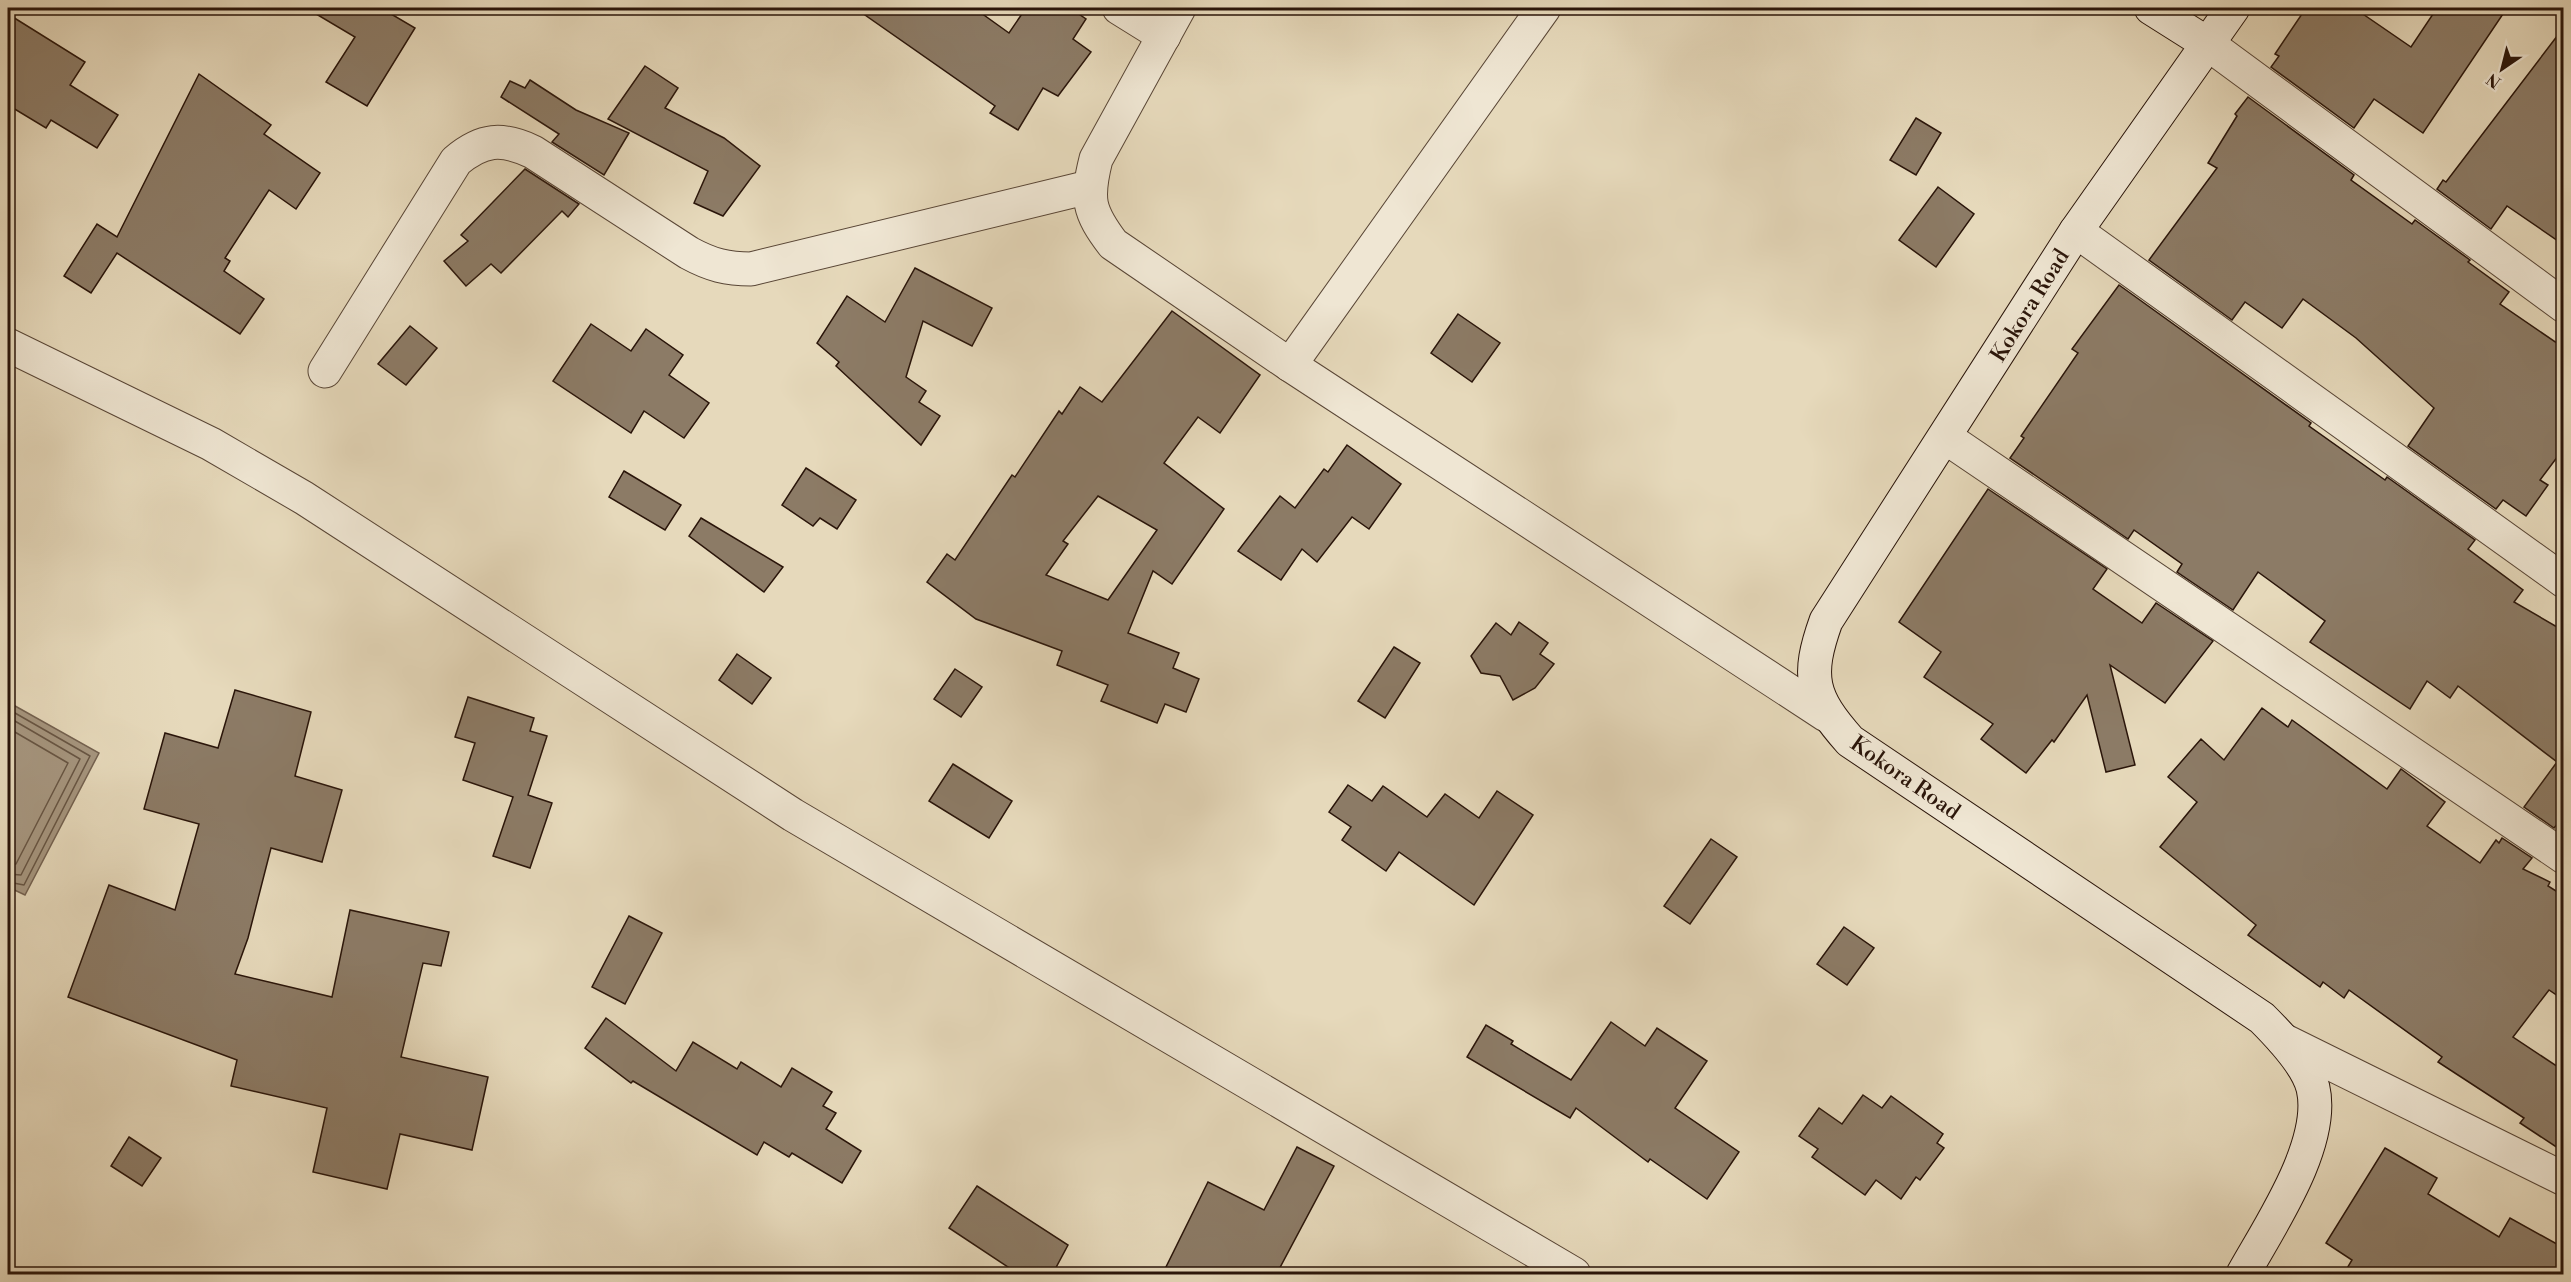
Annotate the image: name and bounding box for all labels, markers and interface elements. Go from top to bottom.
north arrow [2472,39,2532,99]
text: N [2483,68,2505,92]
street label: Kokora Road [1985,244,2076,367]
street label: Kokora Road [1845,730,1966,826]

